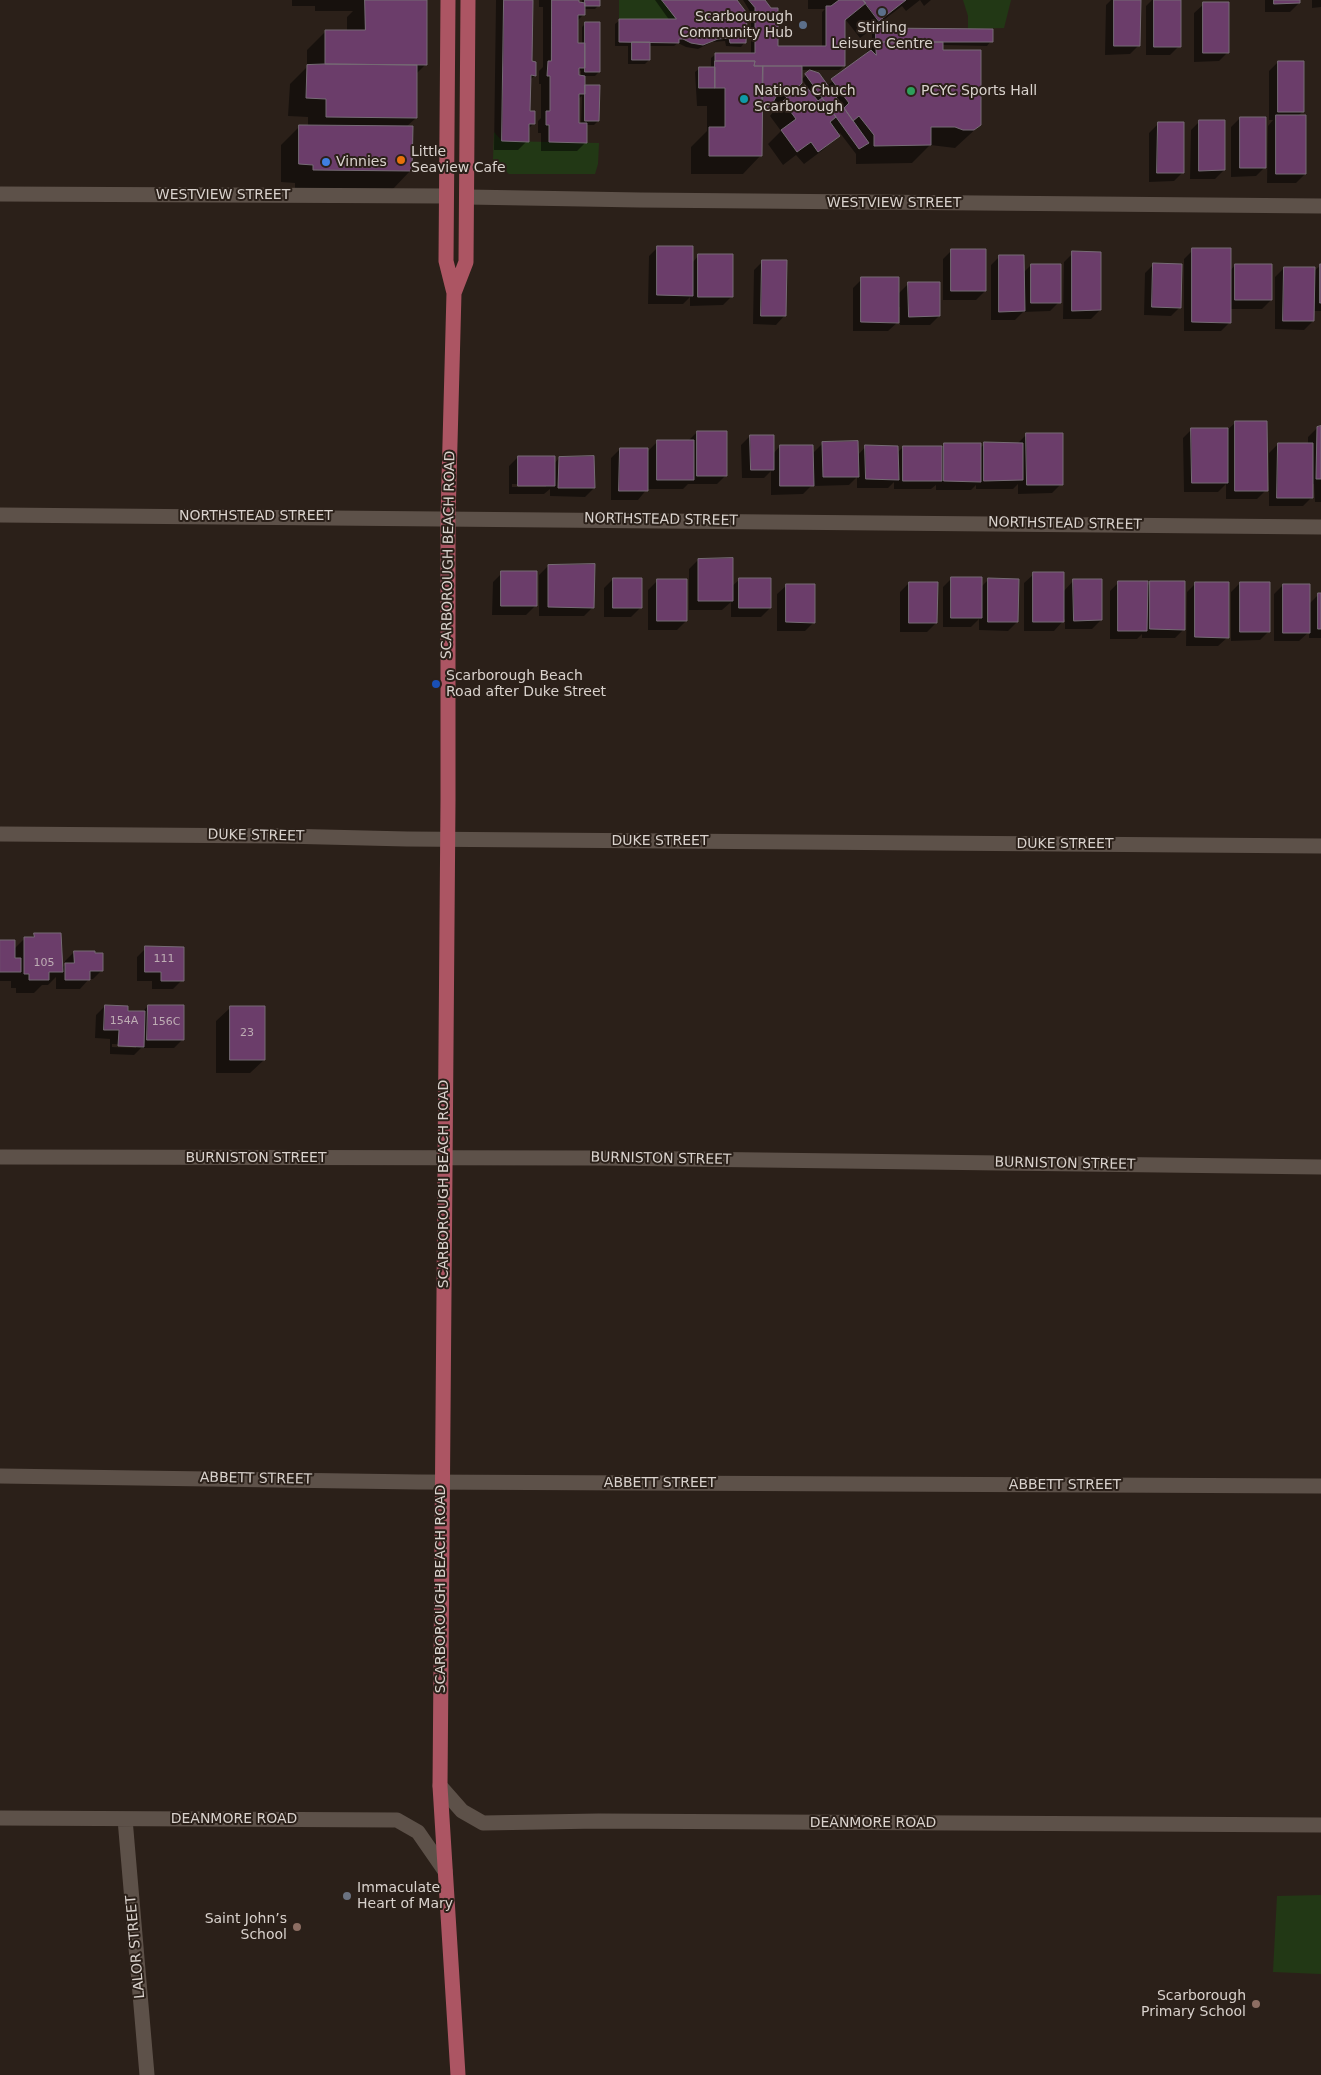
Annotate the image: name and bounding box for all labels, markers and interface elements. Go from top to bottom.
marker: Stirling Leisure Centre [876,6,888,18]
place label: Scarbourough Community Hub [679,9,793,41]
marker: Scarbourough Community Hub [797,19,809,31]
place label: Stirling Leisure Centre [831,20,933,52]
place label: Nations Chuch Scarborough [754,83,856,115]
place label: PCYC Sports Hall [921,83,1037,99]
marker: PCYC Sports Hall [905,85,917,97]
marker: Nations Chuch Scarborough [738,93,750,105]
place label: Little Seaview Cafe [411,144,506,176]
place label: Vinnies [336,154,387,170]
marker: Little Seaview Cafe [395,154,407,166]
marker: Vinnies [320,156,332,168]
street label: WESTVIEW STREET [156,187,290,203]
street label: WESTVIEW STREET [827,195,961,211]
street label: SCARBOROUGH BEACH ROAD [439,451,459,659]
street label: NORTHSTEAD STREET [179,508,333,524]
street label: NORTHSTEAD STREET [584,510,738,530]
street label: NORTHSTEAD STREET [988,514,1142,534]
place label: Scarborough Beach Road after Duke Street [446,668,606,700]
marker: Scarborough Beach Road after Duke Street [430,678,442,690]
street label: DUKE STREET [207,827,305,845]
street label: DUKE STREET [612,833,708,849]
street label: DUKE STREET [1017,836,1113,852]
house number: 111 [154,952,174,966]
house number: 105 [34,956,54,970]
house number: 154A [110,1014,138,1028]
house number: 156C [152,1015,180,1029]
house number: 23 [240,1026,254,1040]
street label: SCARBOROUGH BEACH ROAD [436,1080,452,1288]
street label: BURNISTON STREET [590,1149,732,1169]
street label: BURNISTON STREET [186,1150,326,1166]
street label: BURNISTON STREET [994,1154,1136,1174]
street label: ABBETT STREET [200,1470,312,1488]
street label: ABBETT STREET [604,1475,716,1491]
street label: ABBETT STREET [1009,1477,1121,1493]
street label: SCARBOROUGH BEACH ROAD [433,1485,449,1693]
street label: DEANMORE ROAD [171,1811,297,1827]
street label: DEANMORE ROAD [810,1815,936,1831]
place label: Immaculate Heart of Mary [357,1880,453,1912]
marker: Immaculate Heart of Mary [341,1890,353,1902]
street label: LALOR STREET [123,1895,149,1999]
place label: Saint John’s School [205,1911,287,1944]
marker: Saint John’s School [291,1921,303,1933]
place label: Scarborough Primary School [1141,1988,1246,2020]
marker: Scarborough Primary School [1250,1998,1262,2010]

